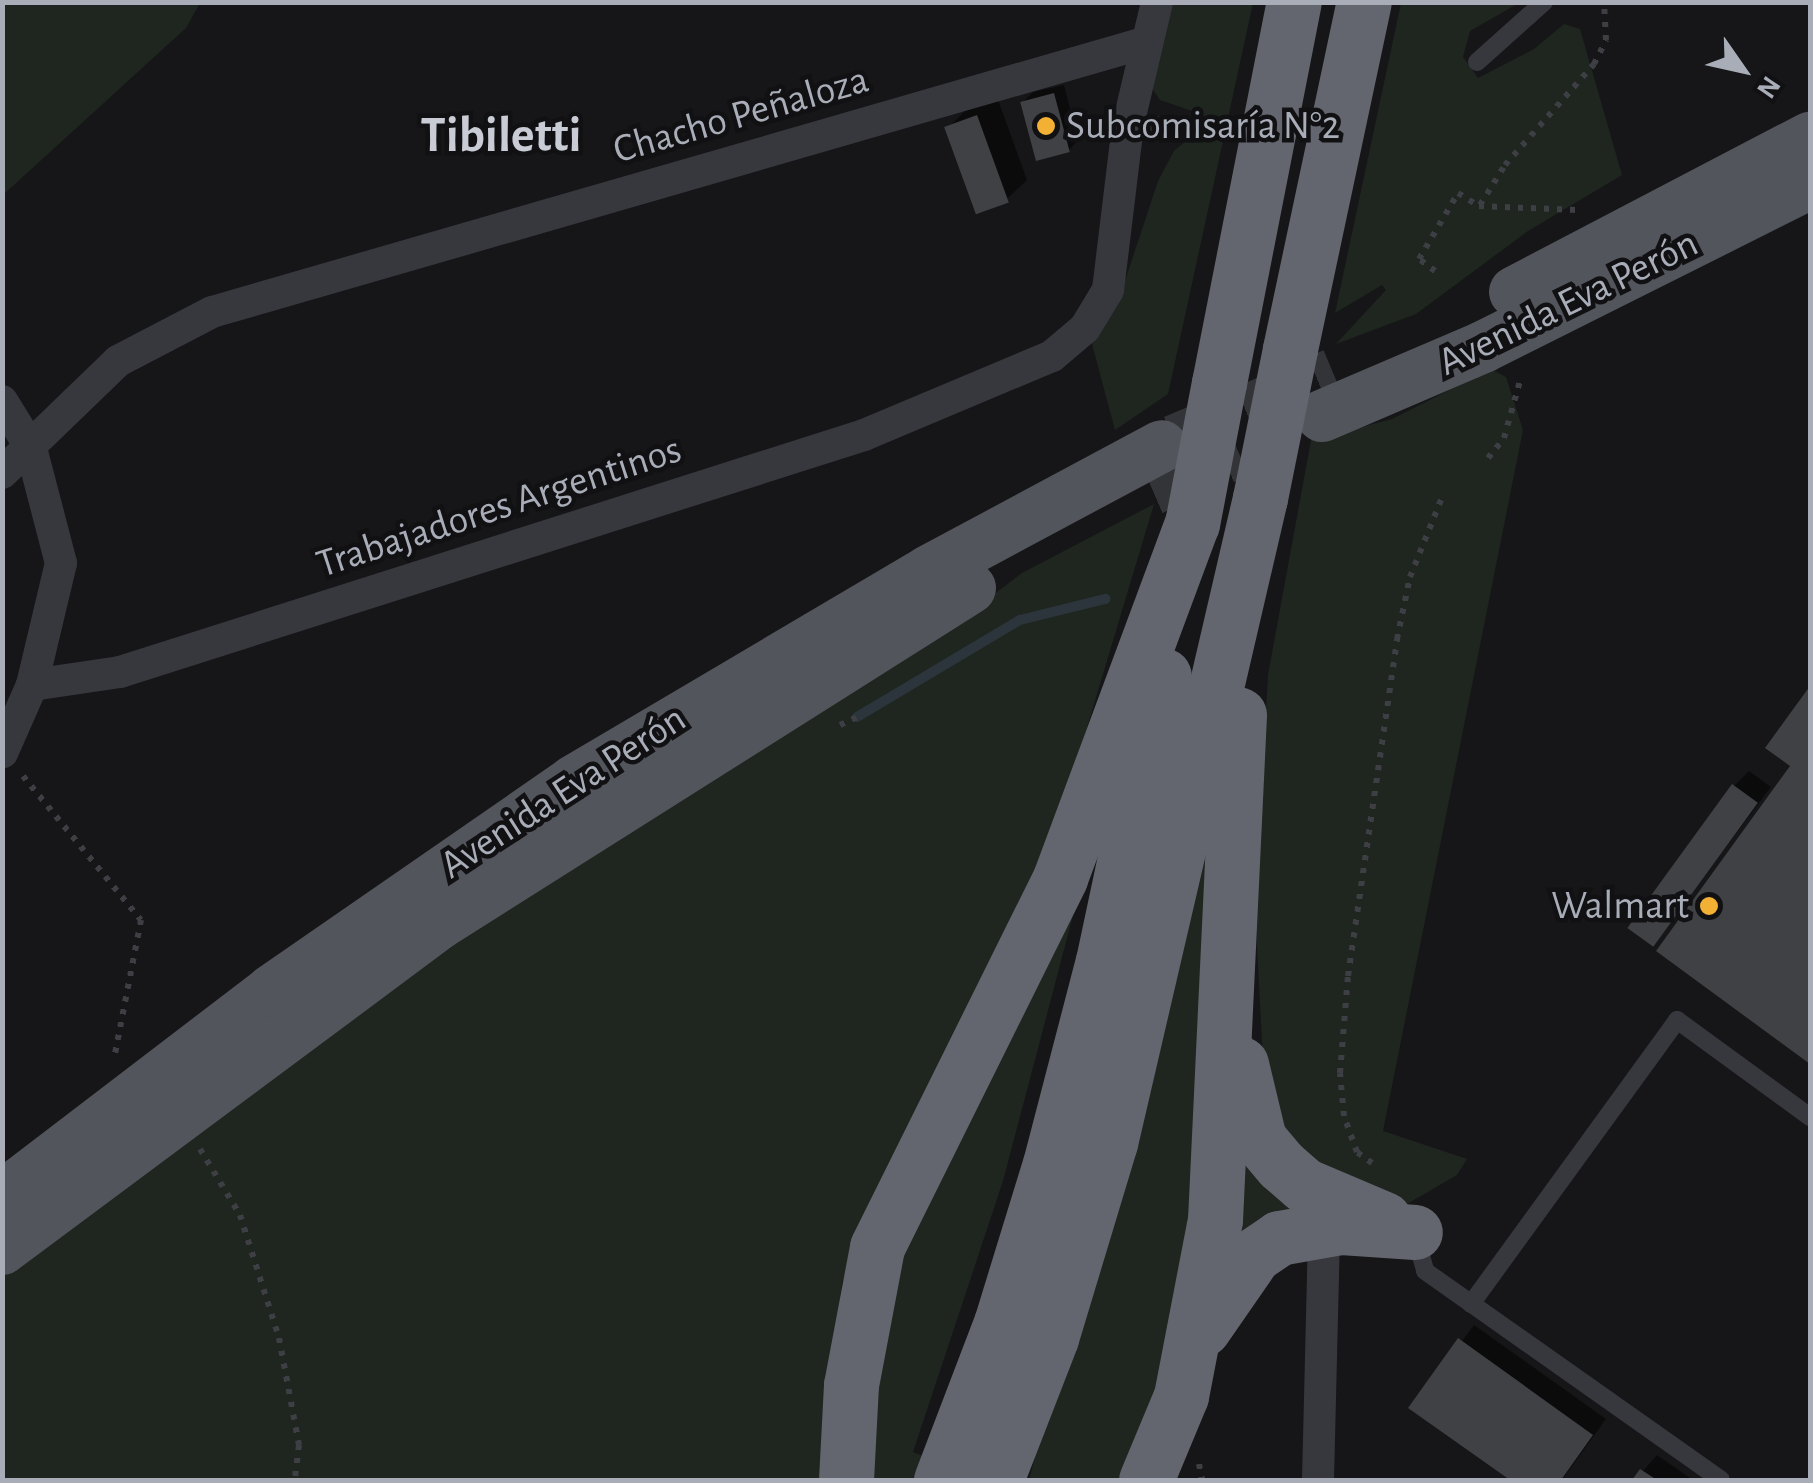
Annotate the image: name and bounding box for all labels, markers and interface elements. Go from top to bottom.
north arrow [1693,20,1793,120]
street label: Chacho Peñaloza [608,56,874,174]
text: N [1751,71,1785,103]
place label: Subcomisaría N°2 [1066,102,1340,150]
district label: Tibiletti [421,107,581,167]
marker: Subcomisaría N°2 [1035,115,1057,137]
street label: Avenida Eva Perón [1430,219,1706,387]
street label: Trabajadores Argentinos [311,425,687,589]
street label: Avenida Eva Perón [431,695,695,889]
place label: Walmart [1551,882,1689,930]
marker: Walmart [1698,895,1720,917]

